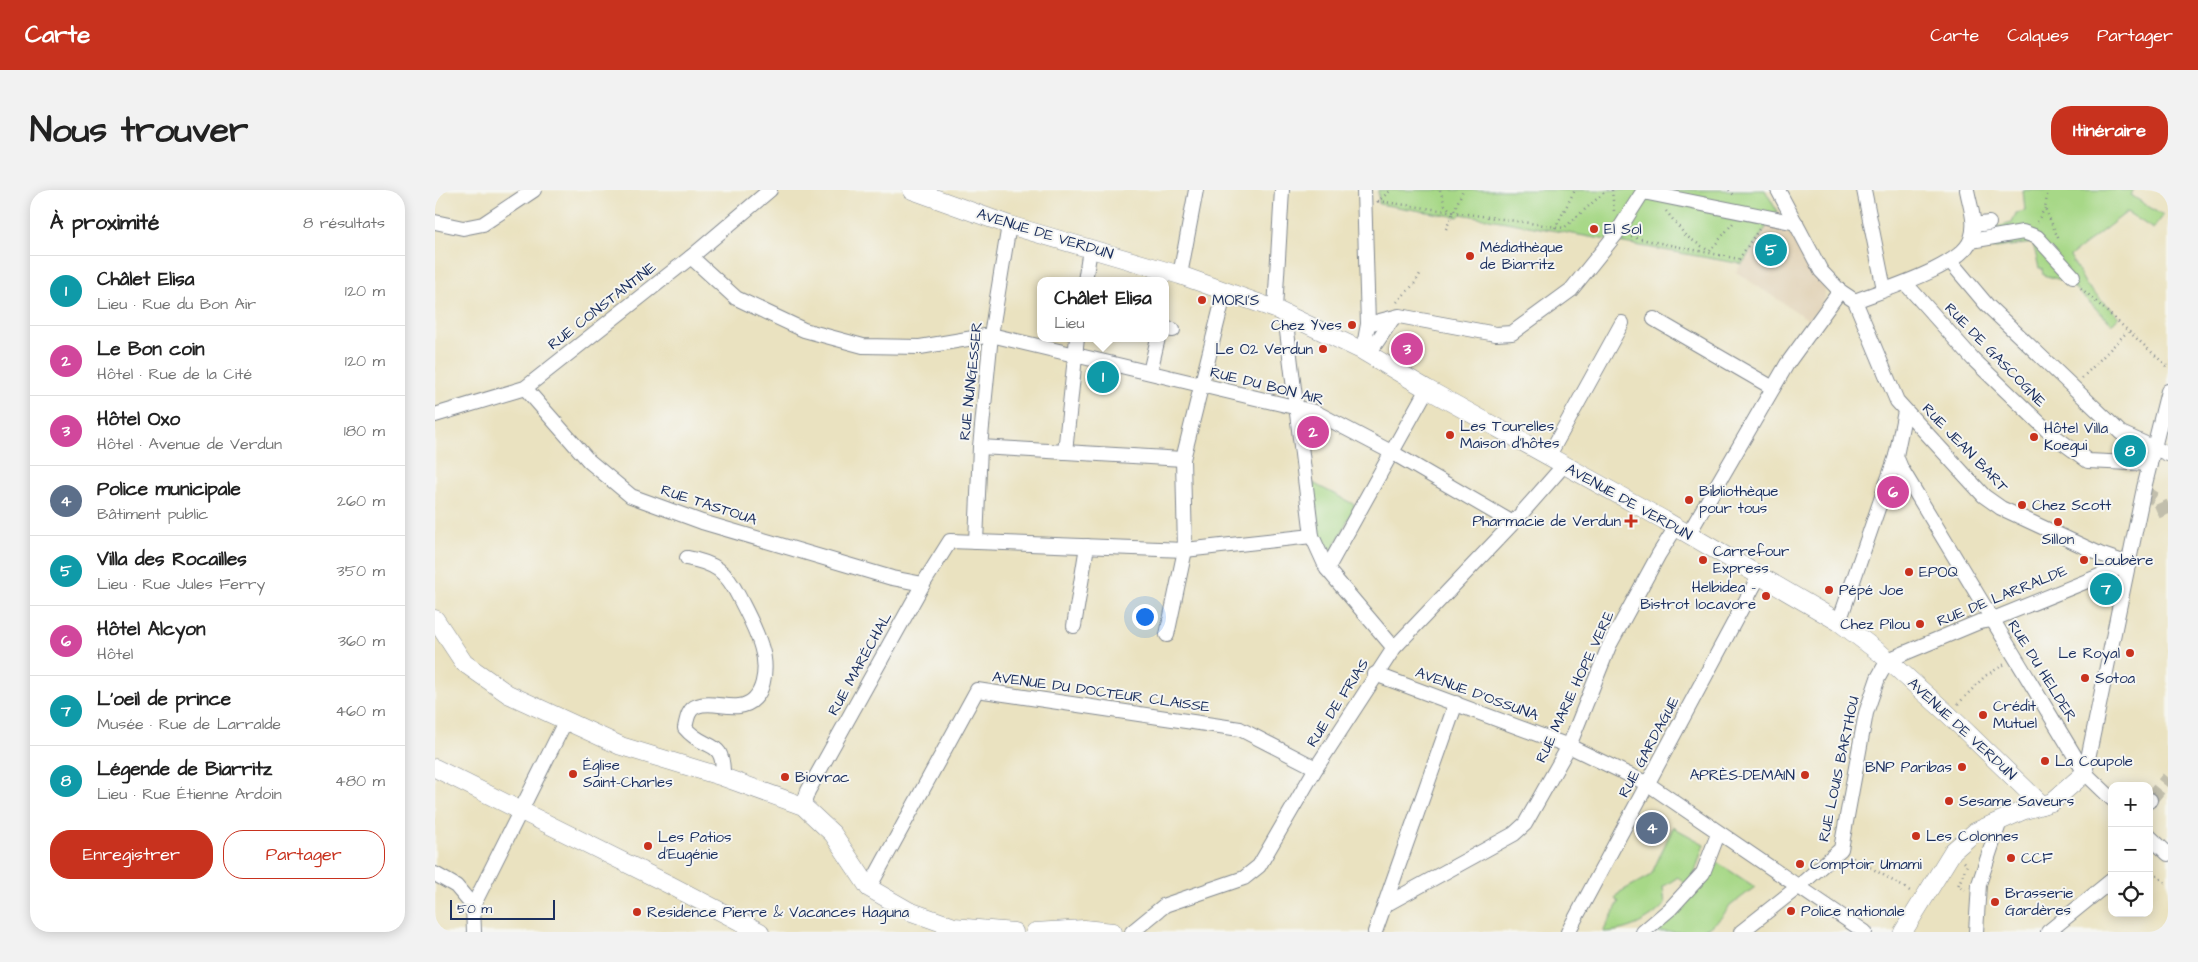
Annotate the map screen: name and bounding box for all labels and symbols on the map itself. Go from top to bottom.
street label: AVENUE DE VERDUN [974,203,1116,265]
place label: El Sol [1604,219,1642,240]
marker: El Sol [1588,223,1600,235]
pin: 5 [1755,231,1787,269]
place label: Médiathèque de Biarritz [1480,237,1563,275]
marker: Médiathèque de Biarritz [1464,250,1476,262]
street label: RUE CONSTANTINE [544,257,661,355]
place label: MORI’S [1212,290,1260,311]
marker: MORI’S [1196,294,1208,306]
street label: RUE DE GASCOGNE [1940,298,2050,412]
place label: Chez Yves [1271,315,1342,336]
marker: Chez Yves [1346,319,1358,331]
street label: RUE NUNGESSER [954,321,988,441]
pin: 3 [1391,330,1423,368]
place label: Le O2 Verdun [1215,339,1313,360]
marker: Le O2 Verdun [1317,343,1329,355]
pin: 1 [1087,358,1119,396]
street label: RUE DU BON AIR [1208,362,1326,410]
street label: RUE JEAN BART [1917,399,2013,498]
pin: 2 [1297,413,1329,451]
place label: Les Tourelles Maison d'hôtes [1460,416,1560,454]
place label: Hôtel Villa Koegui [2044,418,2108,457]
marker: Les Tourelles Maison d'hôtes [1444,429,1456,441]
marker: Hôtel Villa Koegui [2028,431,2040,443]
pin: 8 [2114,432,2146,470]
street label: AVENUE DE VERDUN [1562,458,1696,546]
pin: 6 [1877,473,1909,511]
street label: RUE TASTOUA [658,480,760,531]
place label: Bibliothèque pour tous [1699,481,1778,519]
marker: Bibliothèque pour tous [1683,494,1695,506]
place label: Chez Scott [2032,495,2111,516]
marker: Chez Scott [2016,499,2028,511]
place label: Pharmacie de Verdun [1472,511,1621,532]
marker: Pharmacie de Verdun [1625,515,1637,527]
marker: Sillon [2052,516,2064,528]
place label: Sillon [2042,529,2075,550]
place label: Carrefour Express [1713,541,1789,579]
place label: Loubère [2094,550,2153,571]
marker: Carrefour Express [1697,554,1709,566]
marker: Loubère [2078,554,2090,566]
street label: RUE DE LARRALDE [1934,560,2070,632]
place label: EPOQ [1919,562,1958,583]
marker: EPOQ [1903,566,1915,578]
pin: 7 [2090,570,2122,608]
place label: Helbidea - Bistrot locavore [1640,577,1756,615]
place label: Pépé Joe [1839,580,1904,601]
marker: Pépé Joe [1823,584,1835,596]
marker: Helbidea - Bistrot locavore [1760,590,1772,602]
your location [1132,604,1158,630]
street label: RUE MARÉCHAL [823,608,897,720]
street label: RUE MARIE HOPE VERE [1531,608,1619,766]
place label: Chez Pilou [1840,614,1910,635]
street label: RUE DU HELDER [2002,616,2082,726]
marker: Chez Pilou [1914,618,1926,630]
place label: Le Royal [2058,643,2120,665]
marker: Le Royal [2124,647,2136,659]
street label: RUE DE FRIAS [1302,655,1375,751]
street label: AVENUE D'OSSUNA [1413,662,1542,726]
street label: AVENUE DU DOCTEUR CLAISSE [991,666,1211,718]
place label: Sotoa [2095,668,2136,689]
marker: Sotoa [2079,672,2091,684]
street label: AVENUE DE VERDUN [1903,673,2021,785]
street label: RUE GARDAGUE [1614,693,1685,801]
street label: RUE LOUIS BARTHOU [1813,694,1865,844]
place label: Crédit Mutuel [1993,696,2037,734]
marker: Crédit Mutuel [1977,709,1989,721]
place label: La Coupole [2055,751,2133,772]
place label: Église Saint-Charles [583,755,673,793]
marker: La Coupole [2039,755,2051,767]
place label: BNP Paribas [1865,757,1952,778]
marker: BNP Paribas [1956,761,1968,773]
place label: APRÈS-DEMAIN [1690,765,1795,786]
place label: Biovrac [795,767,850,788]
marker: Église Saint-Charles [567,768,579,780]
marker: APRÈS-DEMAIN [1799,769,1811,781]
marker: Biovrac [779,771,791,783]
place label: Sesame Saveurs [1959,791,2075,812]
marker: Sesame Saveurs [1943,795,1955,807]
pin: 4 [1636,809,1668,847]
place label: Les Colonnes [1926,826,2019,847]
place label: Les Patios d'Eugénie [658,827,732,866]
marker: Les Colonnes [1910,830,1922,842]
marker: Les Patios d'Eugénie [642,840,654,852]
place label: CCF [2021,848,2053,869]
marker: CCF [2005,852,2017,864]
place label: Comptoir Umami [1810,854,1923,875]
marker: Comptoir Umami [1794,858,1806,870]
place label: Brasserie Gardères [2005,883,2073,921]
marker: Brasserie Gardères [1989,896,2001,908]
scale bar [450,897,555,920]
place label: Police nationale [1801,901,1905,922]
place label: Residence Pierre & Vacances Haguna [647,902,910,924]
marker: Police nationale [1785,905,1797,917]
marker: Residence Pierre & Vacances Haguna [631,906,643,918]

